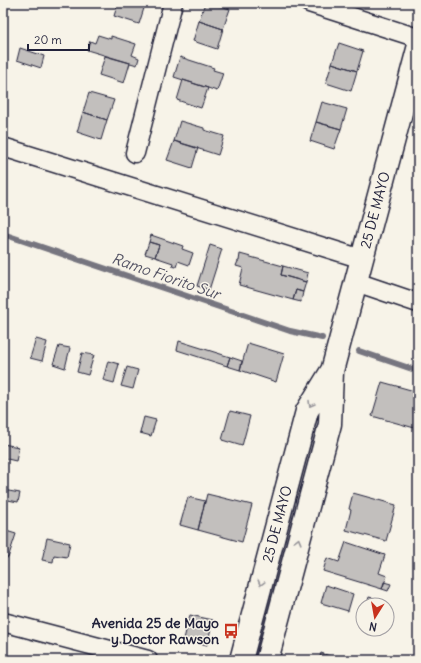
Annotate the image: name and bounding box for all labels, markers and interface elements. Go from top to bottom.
scale bar [28,26,89,52]
text: 20 m [34,32,62,47]
street label: 25 DE MAYO [356,170,394,250]
water label: Ramo Fiorito Sur [109,249,224,304]
one-way arrow [309,400,316,407]
street label: 25 DE MAYO [258,484,296,564]
one-way arrow [294,538,302,544]
one-way arrow [258,580,266,586]
north arrow [355,597,395,637]
place label: Avenida 25 de Mayo y Doctor Rawson [92,614,219,648]
text: N [368,619,378,634]
bus stop icon: Avenida 25 de Mayo y Doctor Rawson [222,622,240,640]

